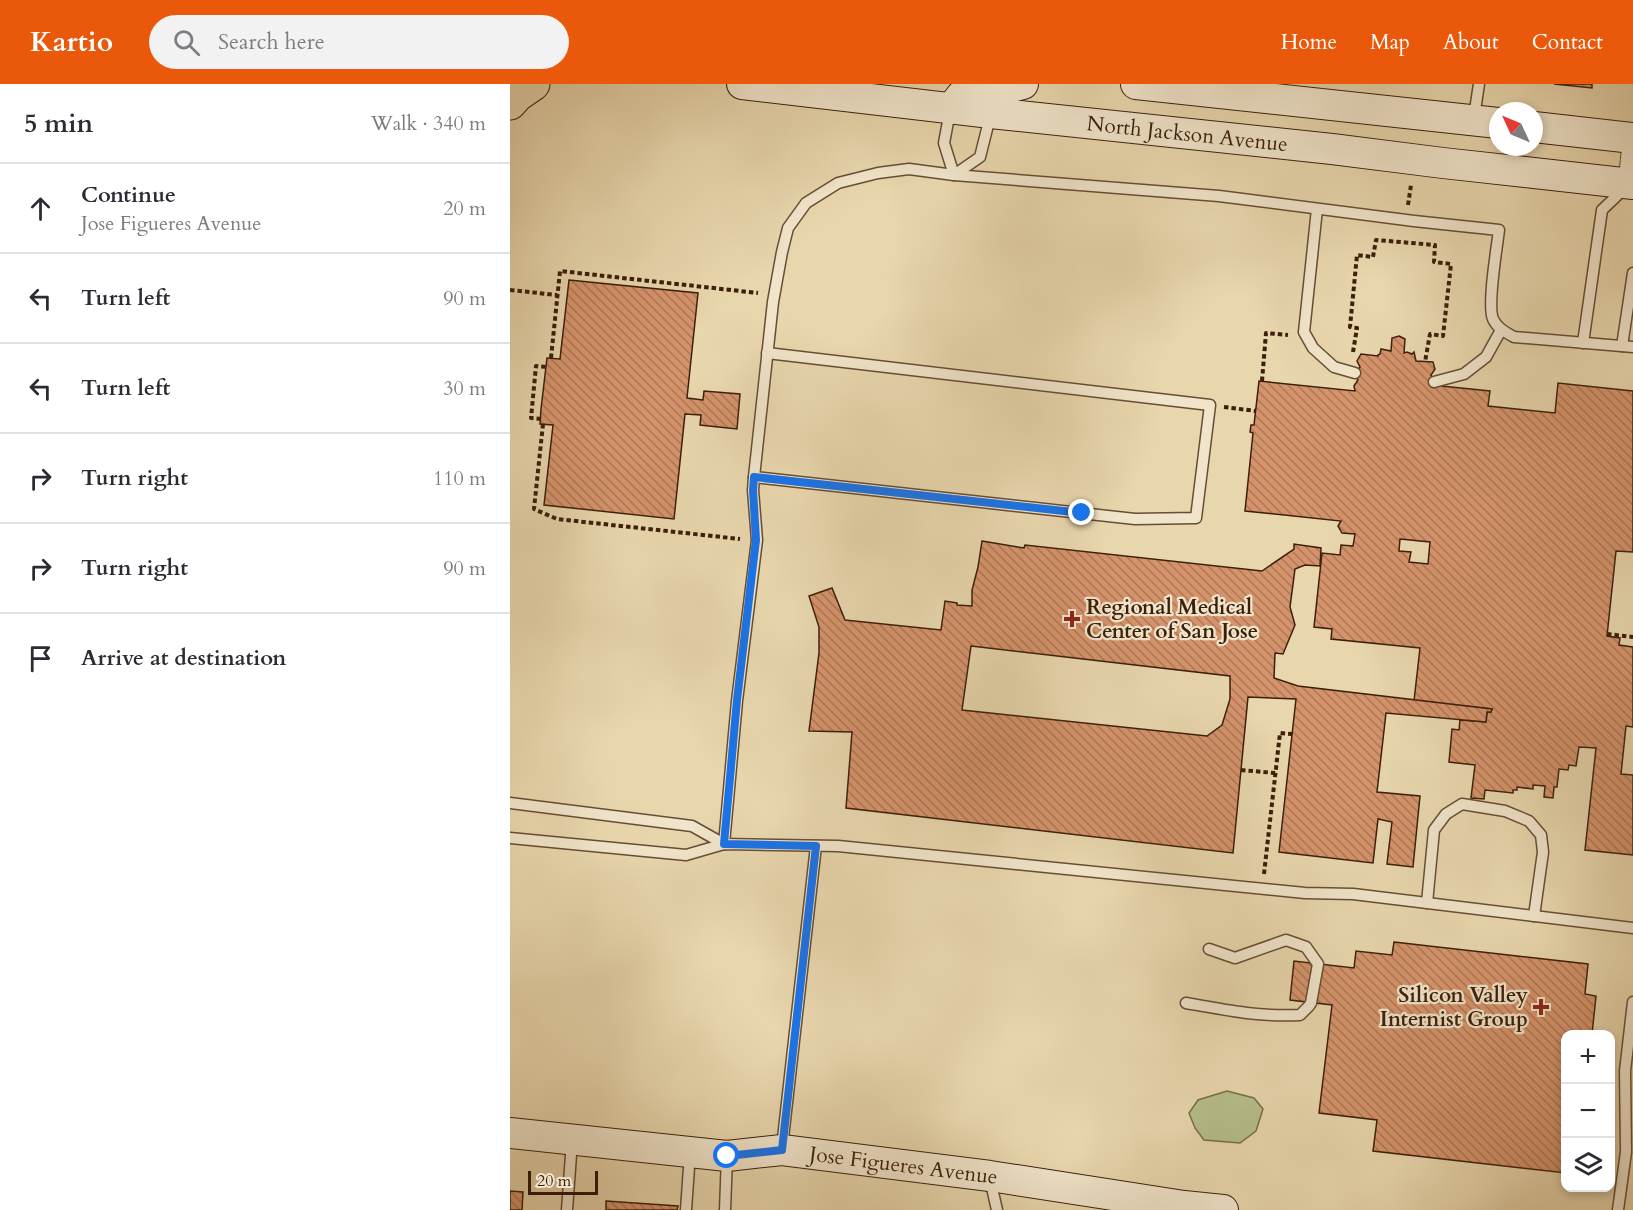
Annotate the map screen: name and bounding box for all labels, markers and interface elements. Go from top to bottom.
search box [149,15,569,69]
text: Kartio [30,23,113,61]
icon: search [170,26,203,59]
text: Search here [218,27,325,57]
text: Home [1281,28,1337,57]
text: Map [1370,28,1410,57]
text: About [1443,28,1499,57]
text: Contact [1532,28,1603,57]
north arrow [1489,102,1543,156]
text: 5 min [24,106,93,141]
street label: North Jackson Avenue [1085,109,1289,159]
text: Walk · 340 m [371,110,486,137]
text: Continue [81,180,176,210]
icon: ahead [24,192,57,225]
text: 20 m [443,195,486,222]
text: Jose Figueres Avenue [81,210,261,237]
icon: left [24,282,57,315]
text: Turn left [81,283,170,313]
text: 90 m [443,285,486,312]
icon: left [24,372,57,405]
text: Turn left [81,373,170,403]
text: 30 m [443,375,486,402]
icon: right [24,462,57,495]
text: Turn right [81,463,188,493]
text: 110 m [433,465,486,492]
route end [1068,499,1094,525]
icon: right [24,552,57,585]
text: Turn right [81,553,188,583]
text: 90 m [443,555,486,582]
place label: Regional Medical Center of San Jose [1086,593,1258,646]
marker: Regional Medical Center of San Jose [1063,610,1081,628]
icon: arrive [24,642,57,675]
text: Arrive at destination [81,643,286,673]
place label: Silicon Valley Internist Group [1380,981,1528,1034]
marker: Silicon Valley Internist Group [1532,998,1550,1016]
map controls [1561,1030,1615,1192]
button: + [1561,1030,1615,1084]
button: − [1561,1084,1615,1138]
button: layers [1561,1138,1615,1192]
street label: Jose Figueres Avenue [805,1139,1000,1191]
route start [713,1142,739,1168]
scale bar [528,1168,598,1196]
text: 20 m [537,1170,571,1192]

